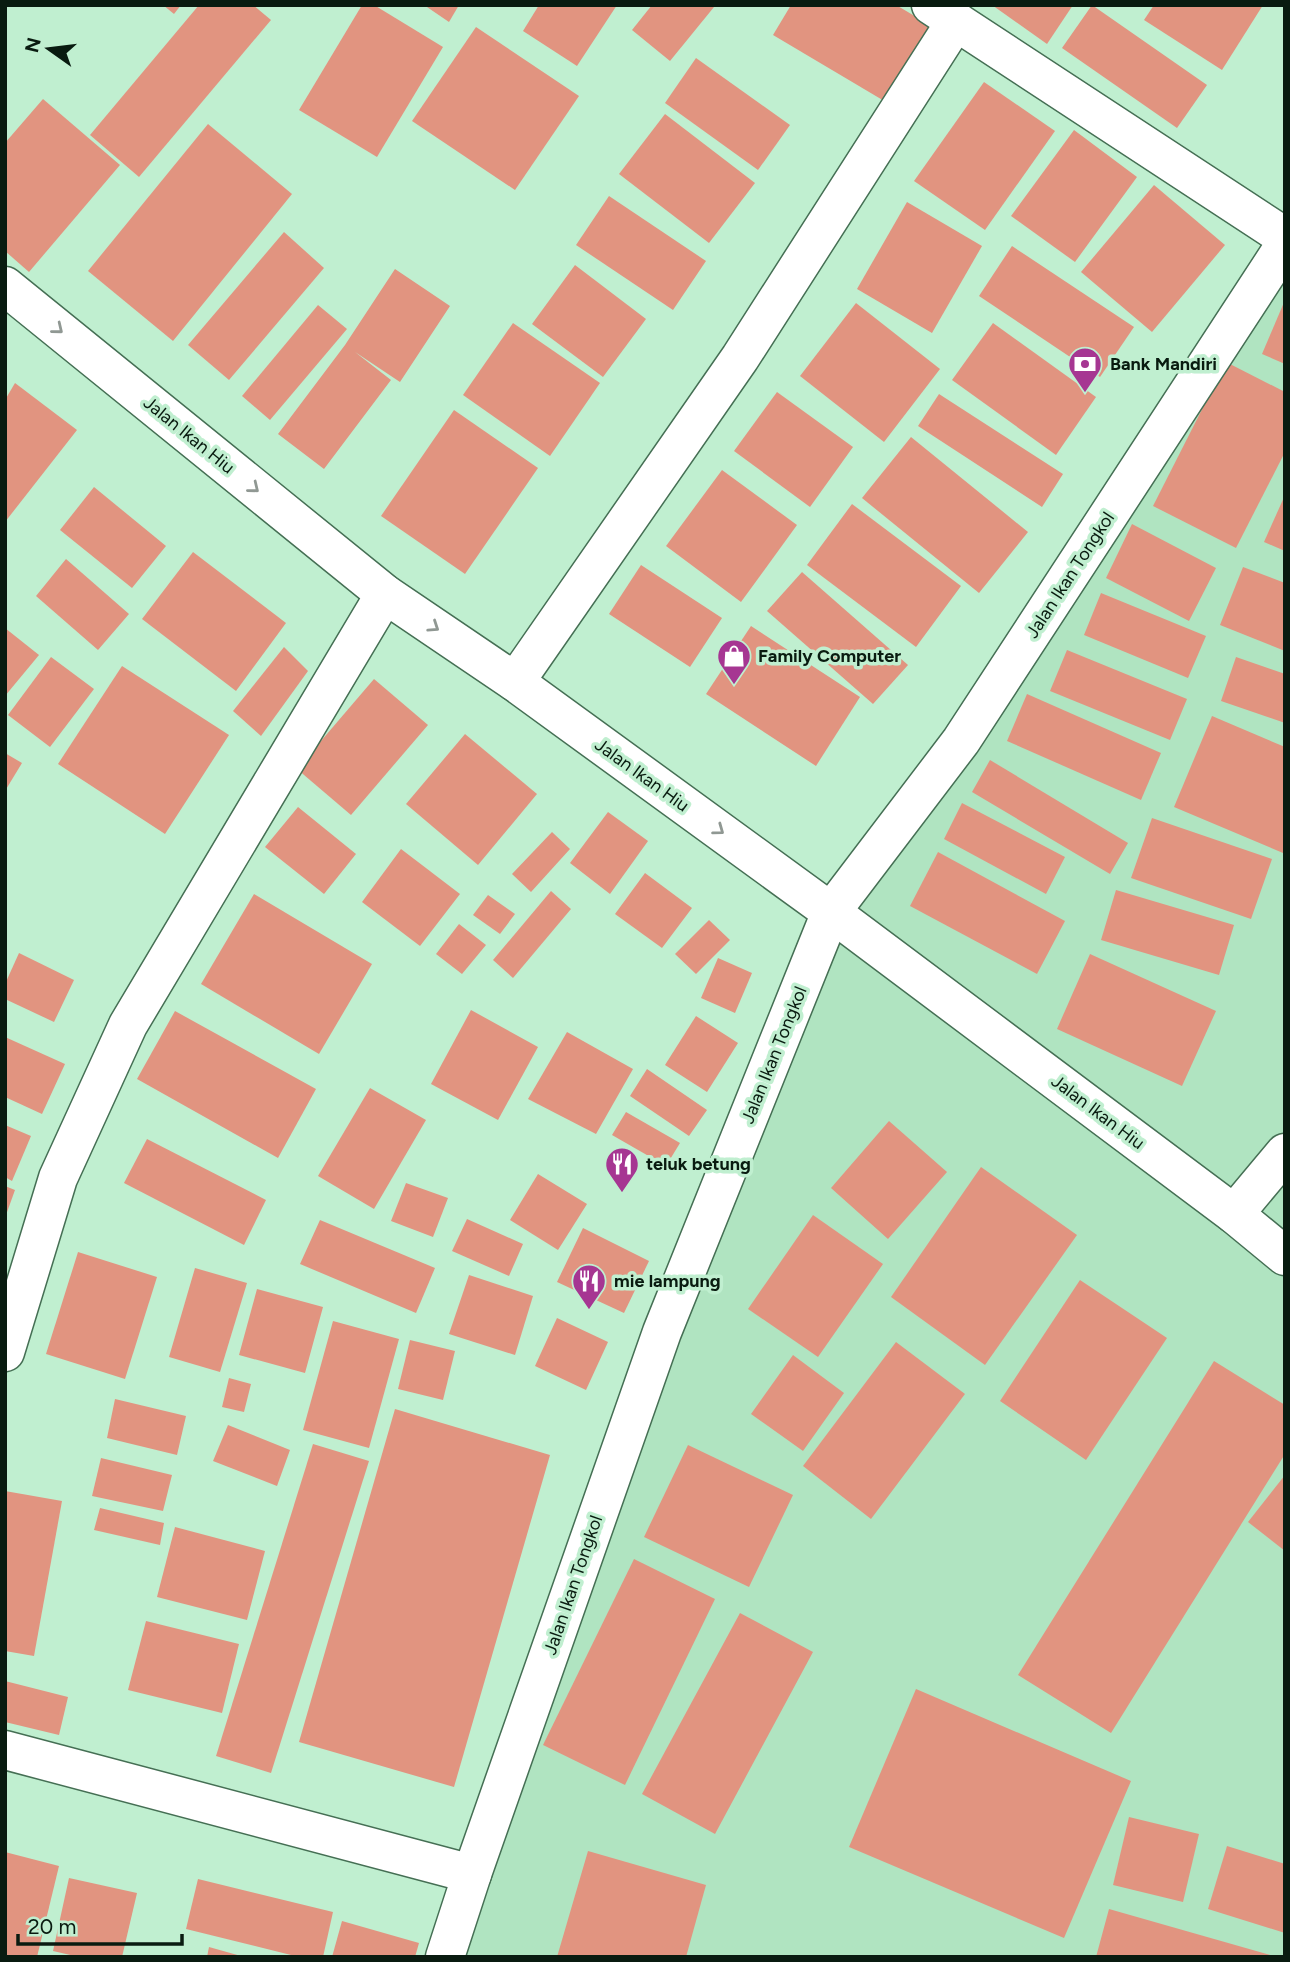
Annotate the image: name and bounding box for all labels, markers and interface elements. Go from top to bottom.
north arrow [14,14,84,84]
text: N [20,35,46,55]
one-way arrow [50,321,63,333]
bank icon: Bank Mandiri [1066,345,1104,394]
place label: Bank Mandiri [1110,353,1217,375]
street label: Jalan Ikan Hiu [139,392,239,478]
one-way arrow [247,479,259,492]
street label: Jalan Ikan Tongkol [1021,508,1119,642]
one-way arrow [426,619,439,631]
shop icon: Family Computer [715,637,753,686]
place label: Family Computer [758,645,901,667]
street label: Jalan Ikan Hiu [591,734,693,816]
one-way arrow [711,822,723,835]
street label: Jalan Ikan Tongkol [736,983,812,1127]
street label: Jalan Ikan Hiu [1047,1070,1149,1154]
restaurant icon: teluk betung [603,1145,641,1194]
place label: teluk betung [646,1153,751,1175]
restaurant icon: mie lampung [570,1262,608,1311]
place label: mie lampung [614,1270,720,1292]
street label: Jalan Ikan Tongkol [539,1512,607,1658]
scale bar [18,1902,182,1946]
text: 20 m [28,1914,76,1939]

